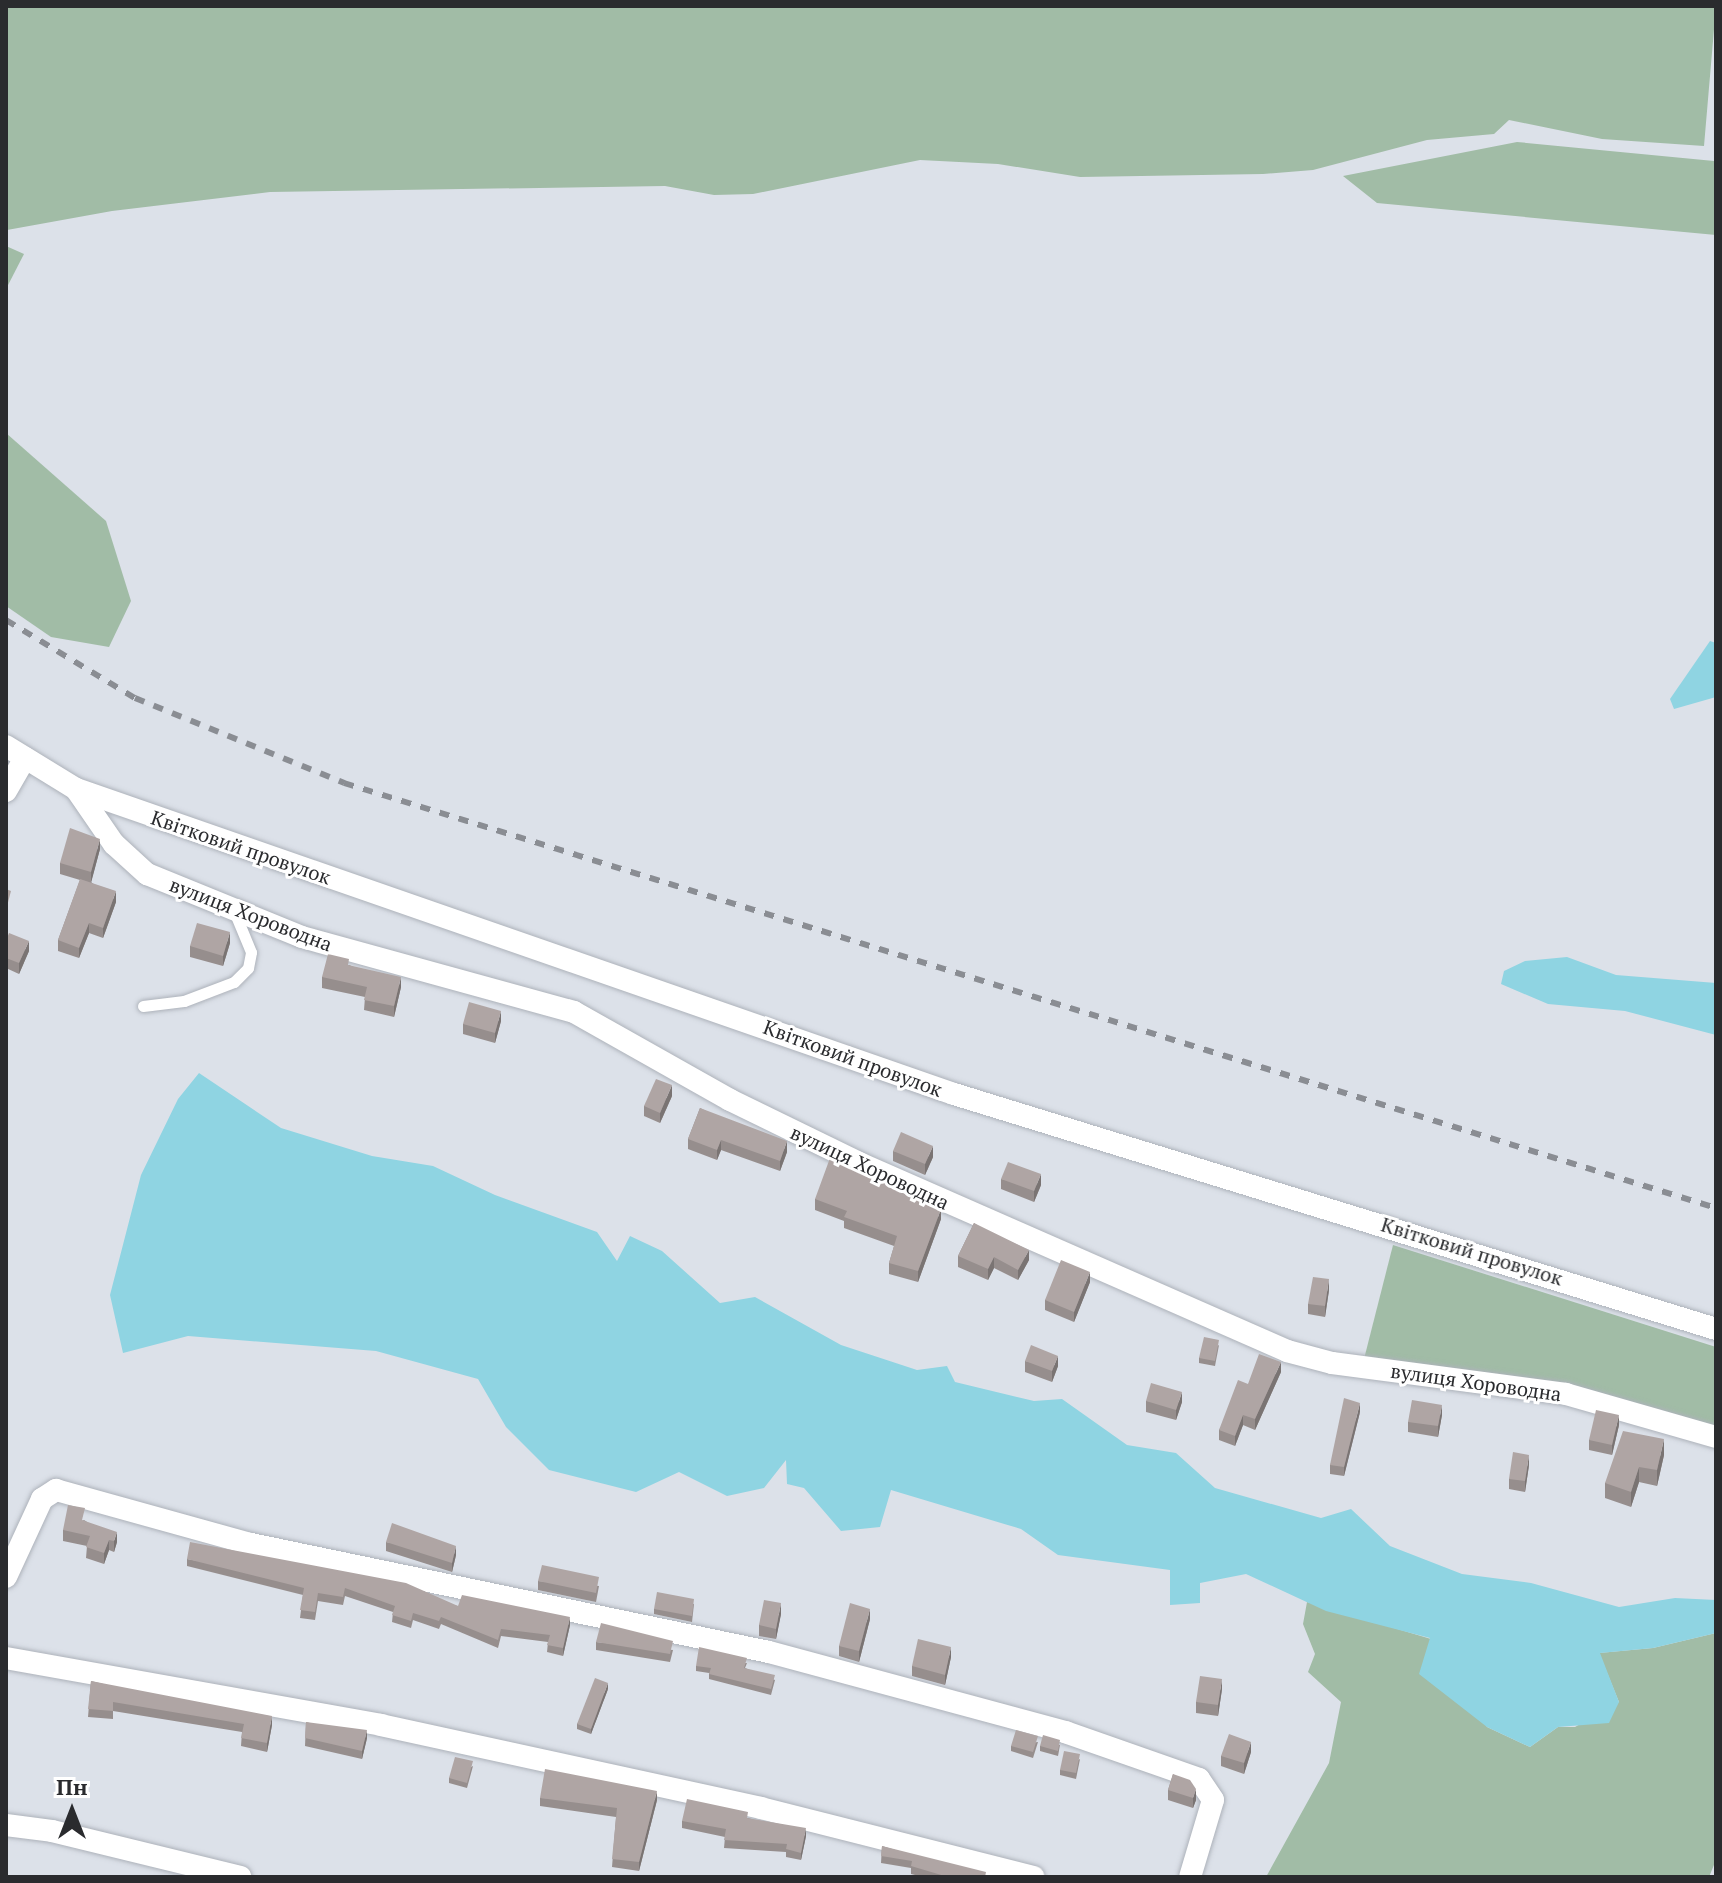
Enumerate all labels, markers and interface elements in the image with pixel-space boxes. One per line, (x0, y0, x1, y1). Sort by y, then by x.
street label: Квітковий провулок (148, 805, 334, 889)
street label: вулиця Хороводна (166, 872, 336, 956)
street label: Квітковий провулок (760, 1014, 946, 1102)
street label: вулиця Хороводна (787, 1120, 953, 1214)
street label: Квітковий провулок (1378, 1212, 1566, 1290)
street label: вулиця Хороводна (1389, 1358, 1563, 1406)
north arrow (32, 1771, 112, 1851)
text: Пн (56, 1772, 88, 1801)

